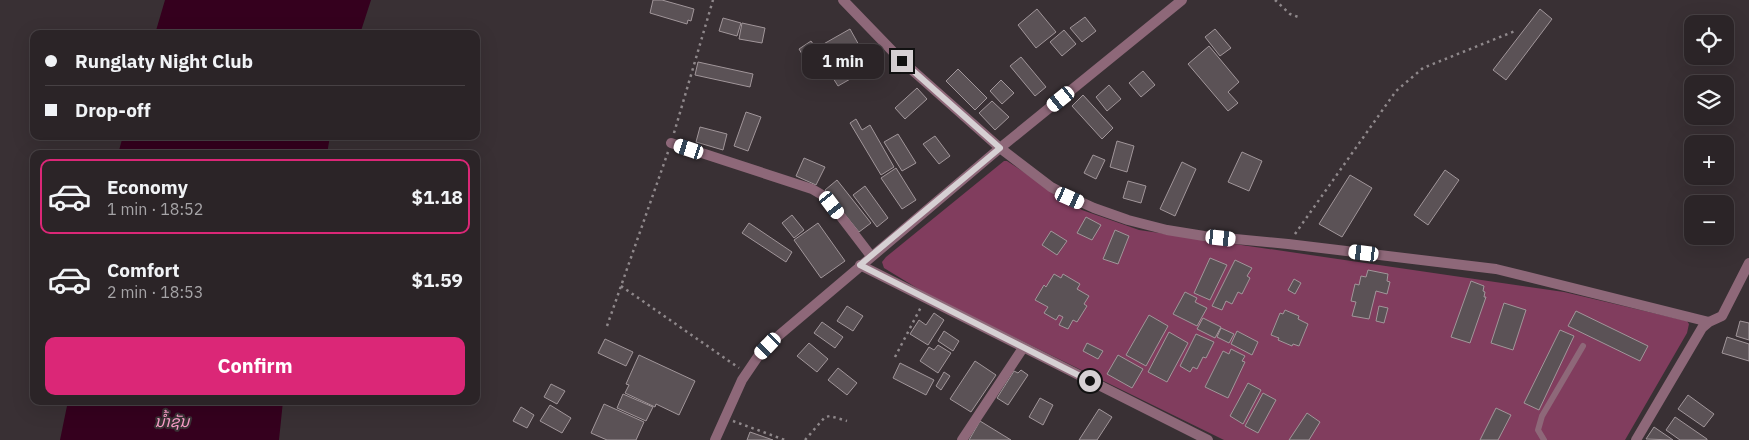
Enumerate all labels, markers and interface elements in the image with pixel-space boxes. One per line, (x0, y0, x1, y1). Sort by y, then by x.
map controls (1684, 15, 1734, 245)
button: locate (1684, 15, 1734, 65)
callout: 1 min (802, 44, 884, 78)
text: Runglaty Night Club (75, 49, 253, 73)
route end (891, 50, 913, 72)
text: 1 min (822, 51, 864, 71)
button: layers (1684, 75, 1734, 125)
car (1044, 84, 1077, 114)
text: Drop-off (75, 98, 151, 122)
button: + (1684, 135, 1734, 185)
car (672, 137, 705, 161)
icon: car (47, 174, 92, 219)
text: Economy (107, 175, 188, 199)
text: $1.18 (411, 185, 463, 209)
car (1053, 185, 1086, 211)
car (816, 189, 847, 221)
button: − (1684, 195, 1734, 245)
text: 1 min · 18:52 (107, 199, 203, 219)
car (1205, 229, 1236, 247)
car (1348, 244, 1379, 262)
icon: car (47, 257, 92, 302)
text: Comfort (107, 258, 180, 282)
text: $1.59 (411, 268, 463, 292)
text: 2 min · 18:53 (107, 282, 203, 302)
car (752, 330, 783, 362)
button: Confirm (45, 337, 465, 395)
route start (1079, 370, 1101, 392)
water label: ນ້ຳຊັນ (155, 409, 191, 431)

